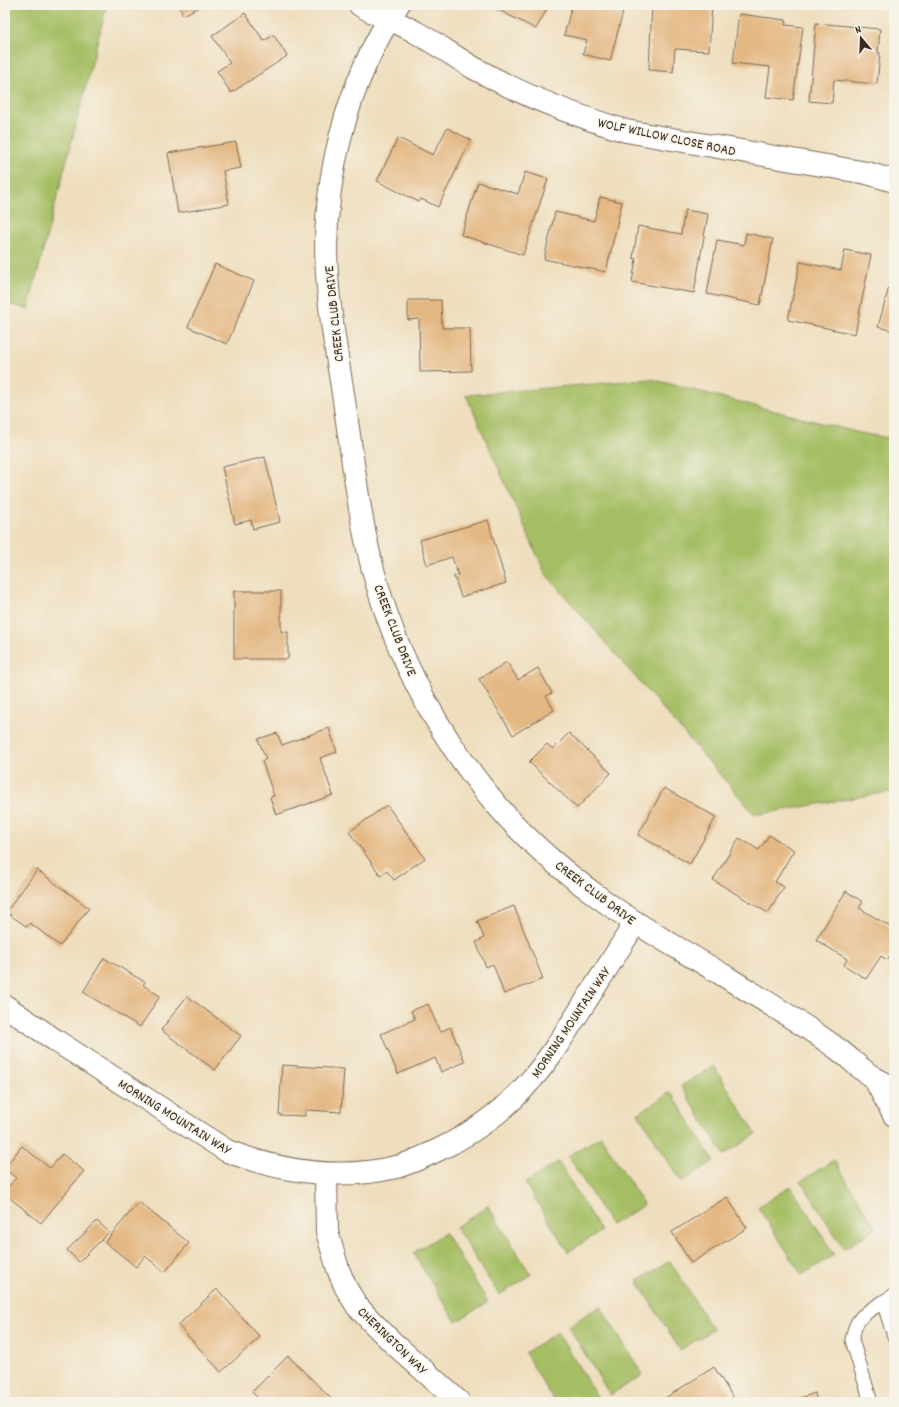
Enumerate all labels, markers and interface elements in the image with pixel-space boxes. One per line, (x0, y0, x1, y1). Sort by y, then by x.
north arrow (841, 18, 881, 58)
text: N (853, 22, 864, 39)
street label: WOLF WILLOW CLOSE ROAD (596, 114, 737, 162)
street label: CREEK CLUB DRIVE (320, 264, 350, 363)
street label: CREEK CLUB DRIVE (367, 582, 421, 680)
street label: CREEK CLUB DRIVE (550, 856, 640, 931)
street label: MORNING MOUNTAIN WAY (527, 963, 617, 1083)
street label: MORNING MOUNTAIN WAY (114, 1075, 235, 1161)
street label: CHERINGTON WAY (352, 1303, 432, 1381)

